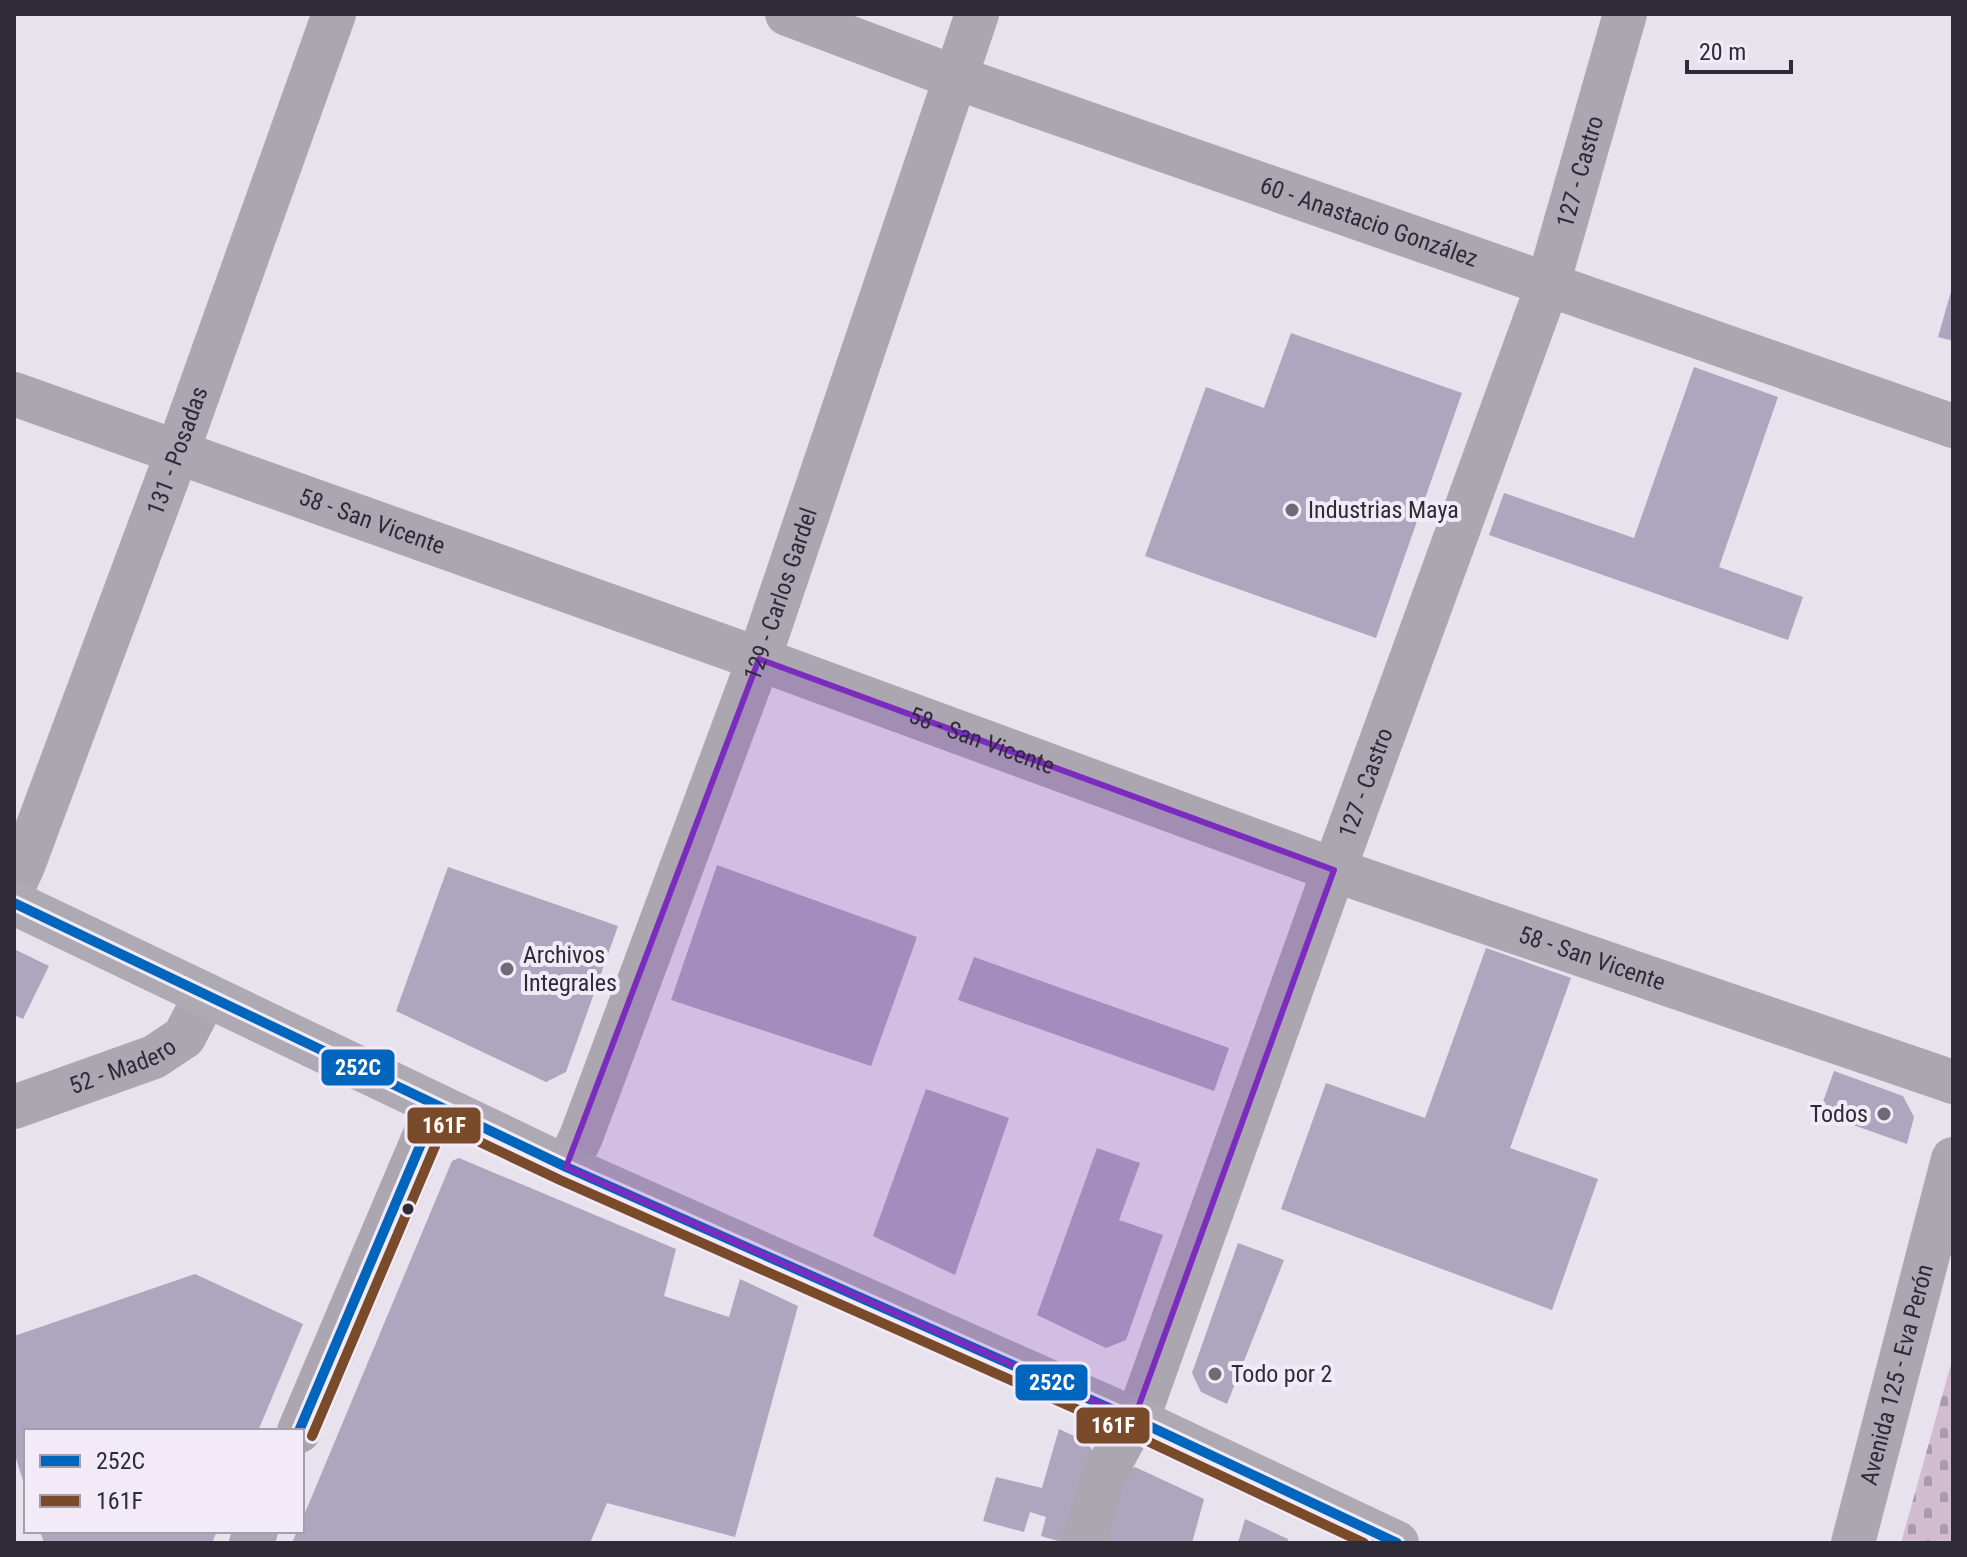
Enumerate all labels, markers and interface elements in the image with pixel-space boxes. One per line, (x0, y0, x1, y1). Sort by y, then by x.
scale bar (1687, 24, 1791, 74)
text: 20 m (1699, 38, 1746, 66)
street label: 127 - Castro (1551, 113, 1609, 231)
street label: 60 - Anastacio González (1256, 171, 1481, 273)
street label: 131 - Posadas (141, 383, 214, 519)
street label: 58 - San Vicente (295, 483, 449, 560)
place label: Industrias Maya (1308, 496, 1459, 524)
marker: Industrias Maya (1283, 501, 1301, 519)
street label: 129 - Carlos Gardel (738, 504, 823, 684)
street label: 58 - San Vicente (905, 701, 1058, 780)
street label: 127 - Castro (1333, 724, 1399, 842)
street label: 58 - San Vicente (1515, 920, 1669, 996)
place label: Archivos Integrales (523, 941, 617, 997)
marker: Archivos Integrales (498, 960, 516, 978)
street label: 52 - Madero (66, 1032, 181, 1100)
line badge: 252C (320, 1048, 396, 1087)
text: 252C (335, 1055, 381, 1080)
place label: Todos (1810, 1100, 1868, 1128)
marker: Todos (1875, 1105, 1893, 1123)
line badge: 161F (406, 1106, 482, 1145)
text: 161F (422, 1113, 466, 1138)
unlabelled marker (400, 1201, 416, 1217)
street label: Avenida 125 - Eva Perón (1855, 1261, 1939, 1488)
place label: Todo por 2 (1231, 1360, 1332, 1388)
line badge: 252C (1014, 1363, 1089, 1402)
marker: Todo por 2 (1206, 1365, 1224, 1383)
text: 252C (1029, 1370, 1075, 1395)
line badge: 161F (1075, 1406, 1151, 1445)
text: 161F (1091, 1413, 1135, 1438)
legend (24, 1429, 304, 1533)
text: 252C (96, 1447, 145, 1475)
text: 161F (96, 1487, 143, 1515)

